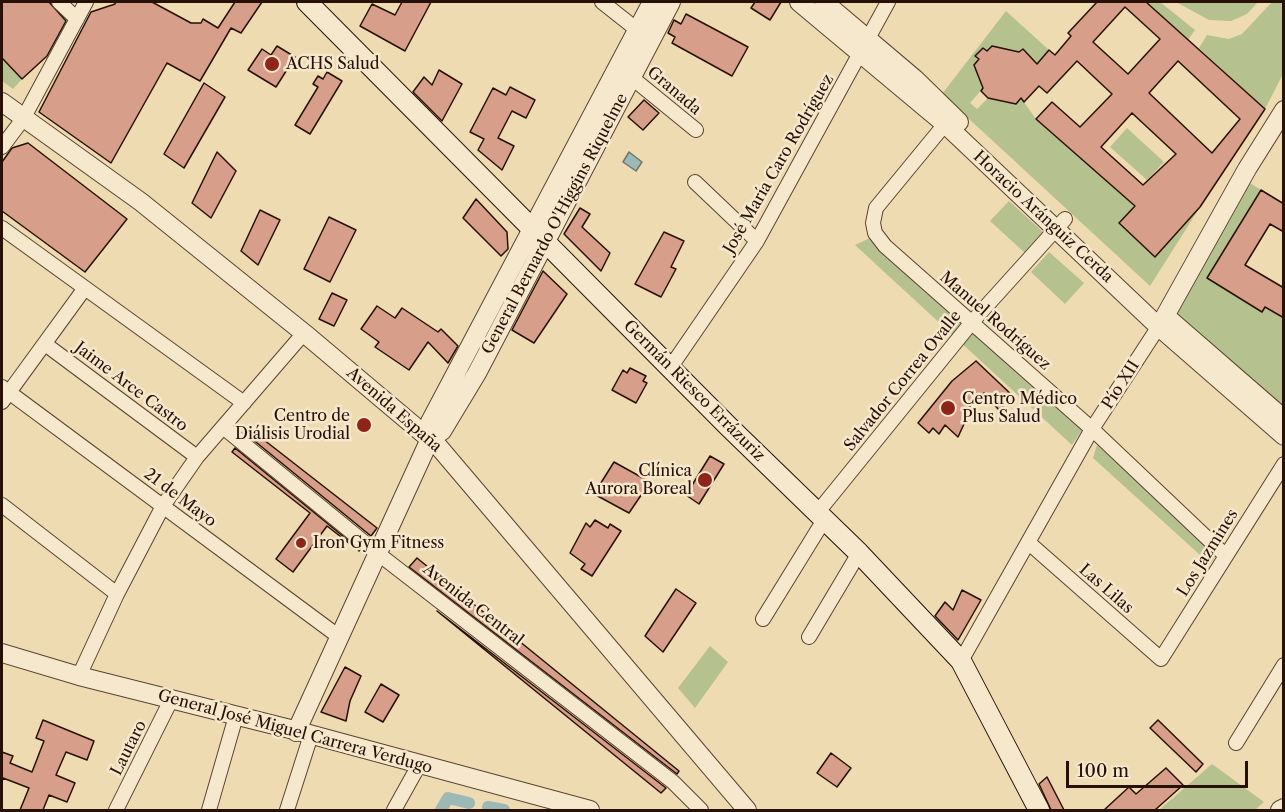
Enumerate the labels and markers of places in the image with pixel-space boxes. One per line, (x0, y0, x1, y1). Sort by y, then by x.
place label: ACHS Salud (286, 54, 380, 74)
marker: ACHS Salud (263, 55, 281, 73)
place label: Centro Médico Plus Salud (962, 389, 1077, 427)
marker: Centro Médico Plus Salud (939, 399, 957, 417)
place label: Centro de Diálisis Urodial (235, 406, 350, 444)
marker: Centro de Diálisis Urodial (355, 416, 373, 434)
place label: Clínica Aurora Boreal (585, 461, 692, 499)
marker: Clínica Aurora Boreal (696, 471, 714, 489)
place label: Iron Gym Fitness (313, 533, 444, 553)
marker: Iron Gym Fitness (294, 536, 308, 550)

